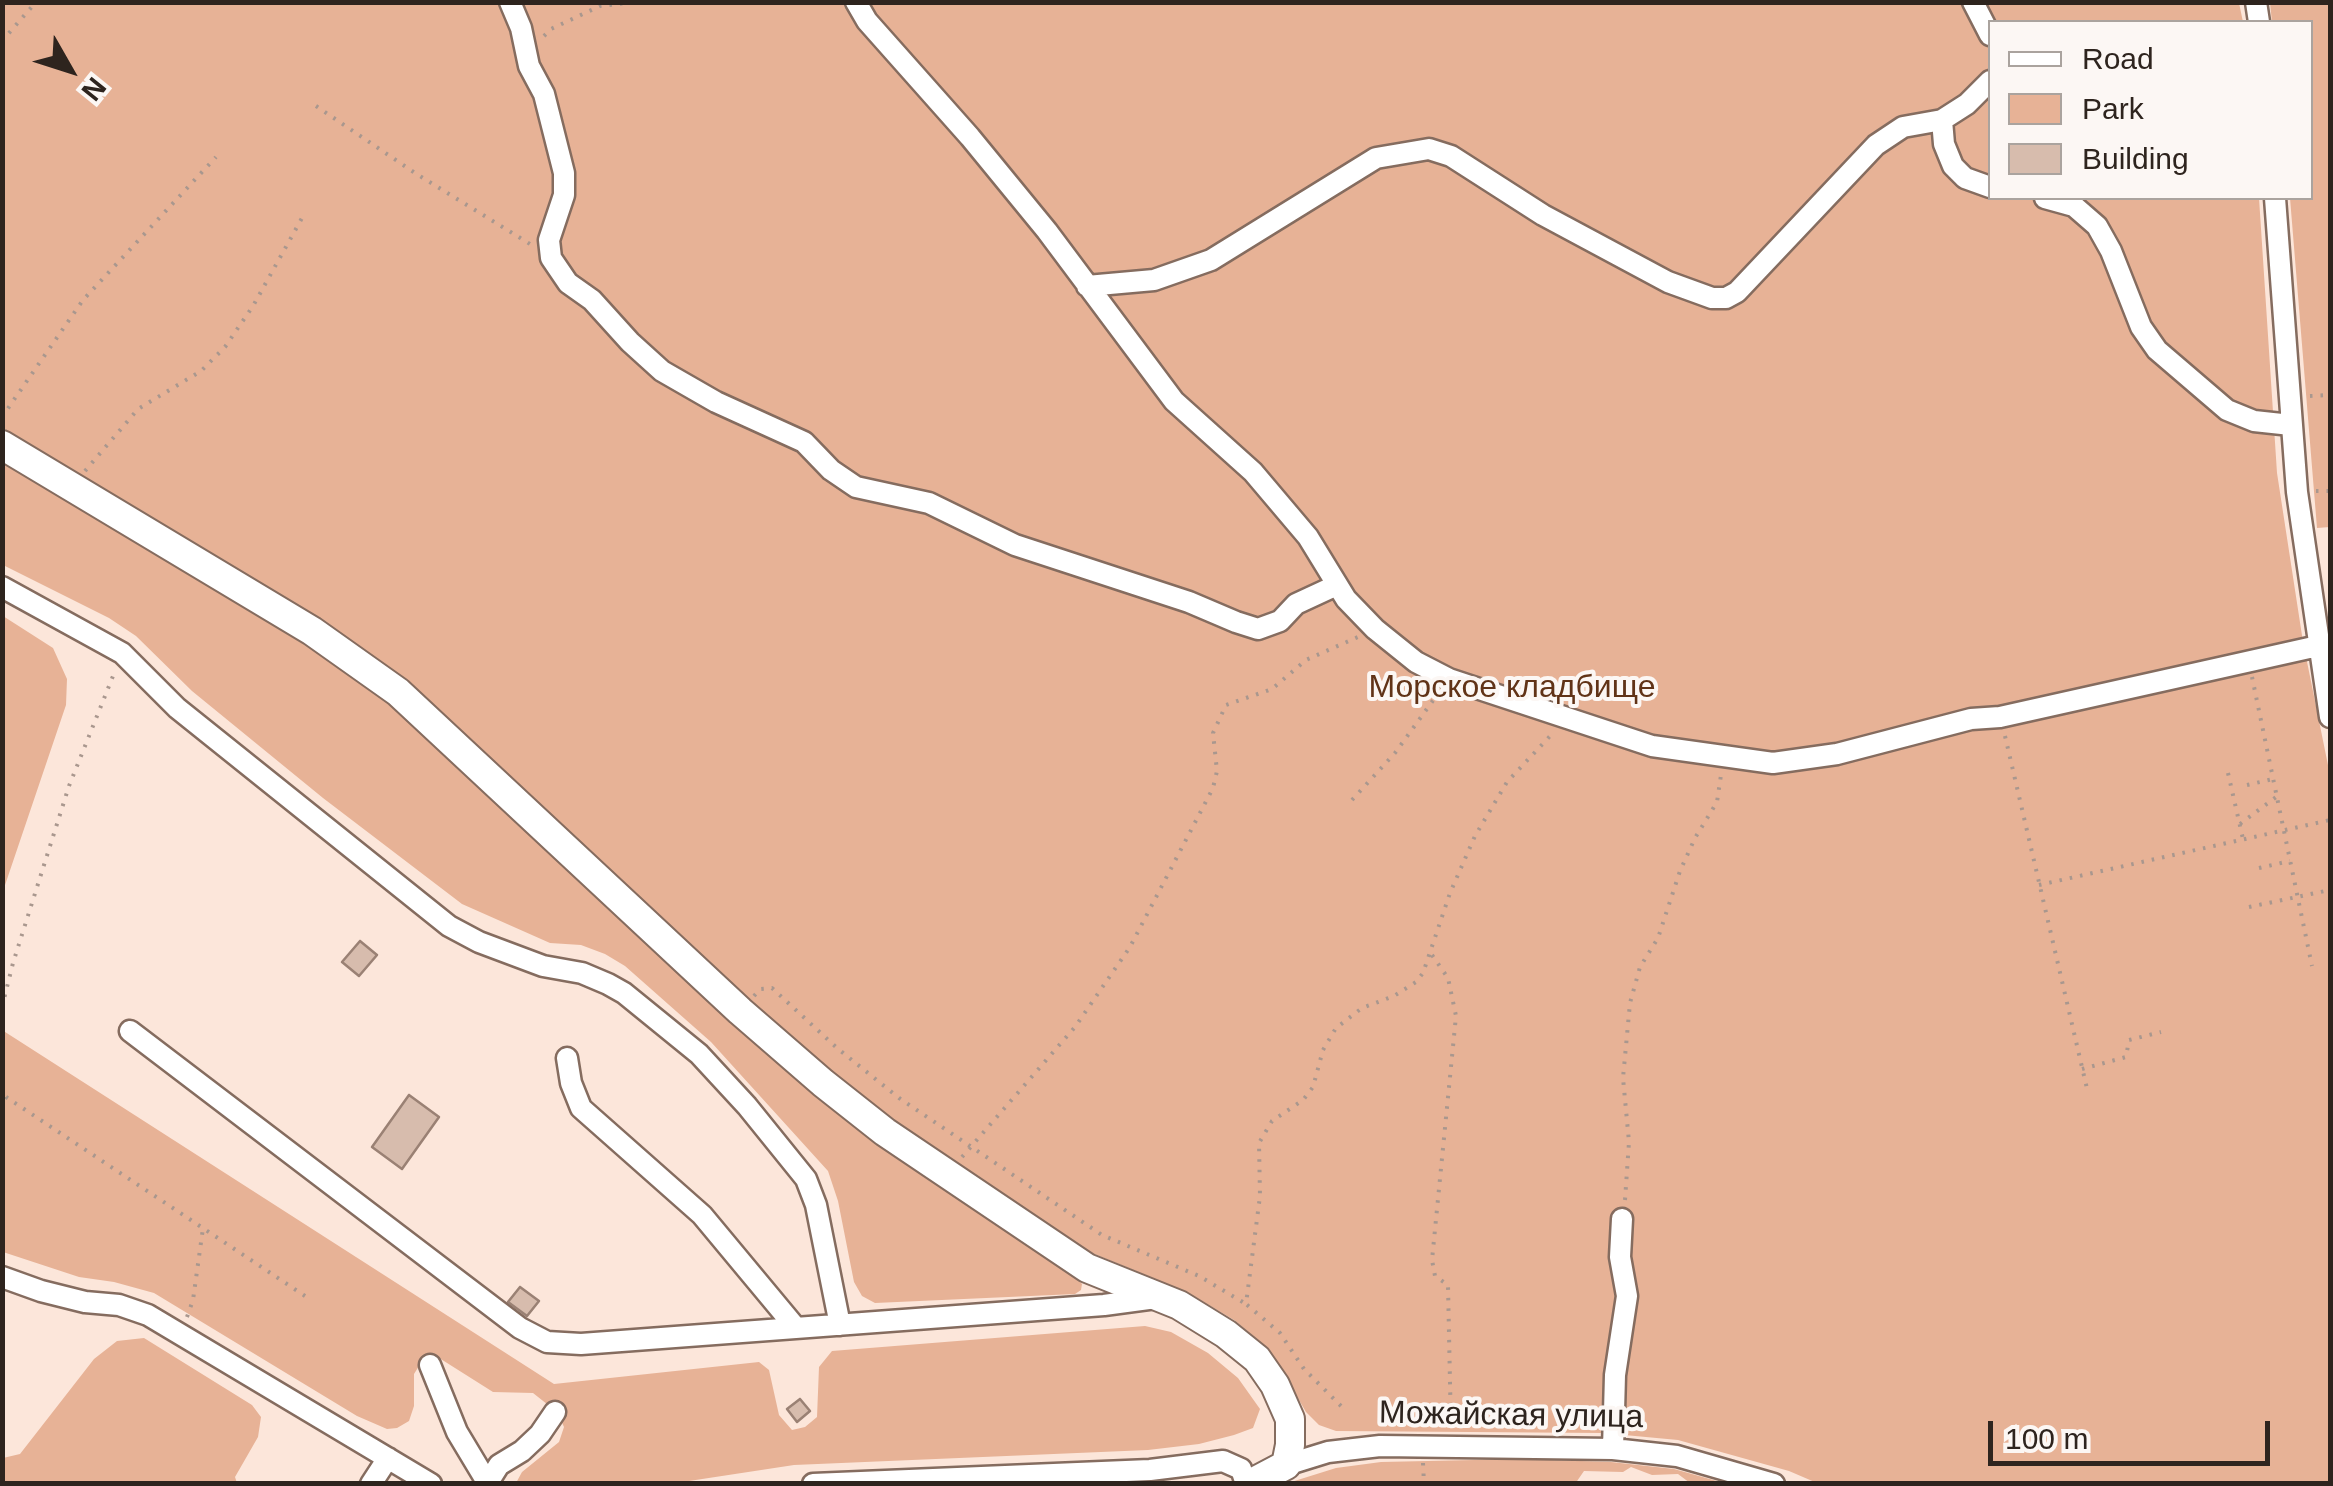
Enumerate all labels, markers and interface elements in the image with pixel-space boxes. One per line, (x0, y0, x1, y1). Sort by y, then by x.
north arrow (20, 20, 120, 120)
legend (1988, 20, 2313, 200)
text: Road (2082, 42, 2154, 75)
text: N (75, 72, 112, 107)
text: Park (2082, 92, 2144, 125)
text: Building (2082, 142, 2189, 175)
park label: Морское кладбище (1369, 669, 1655, 707)
street label: Можайская улица (1379, 1394, 1643, 1438)
scale bar (1993, 1401, 2276, 1463)
text: 100 m (2005, 1422, 2088, 1455)

